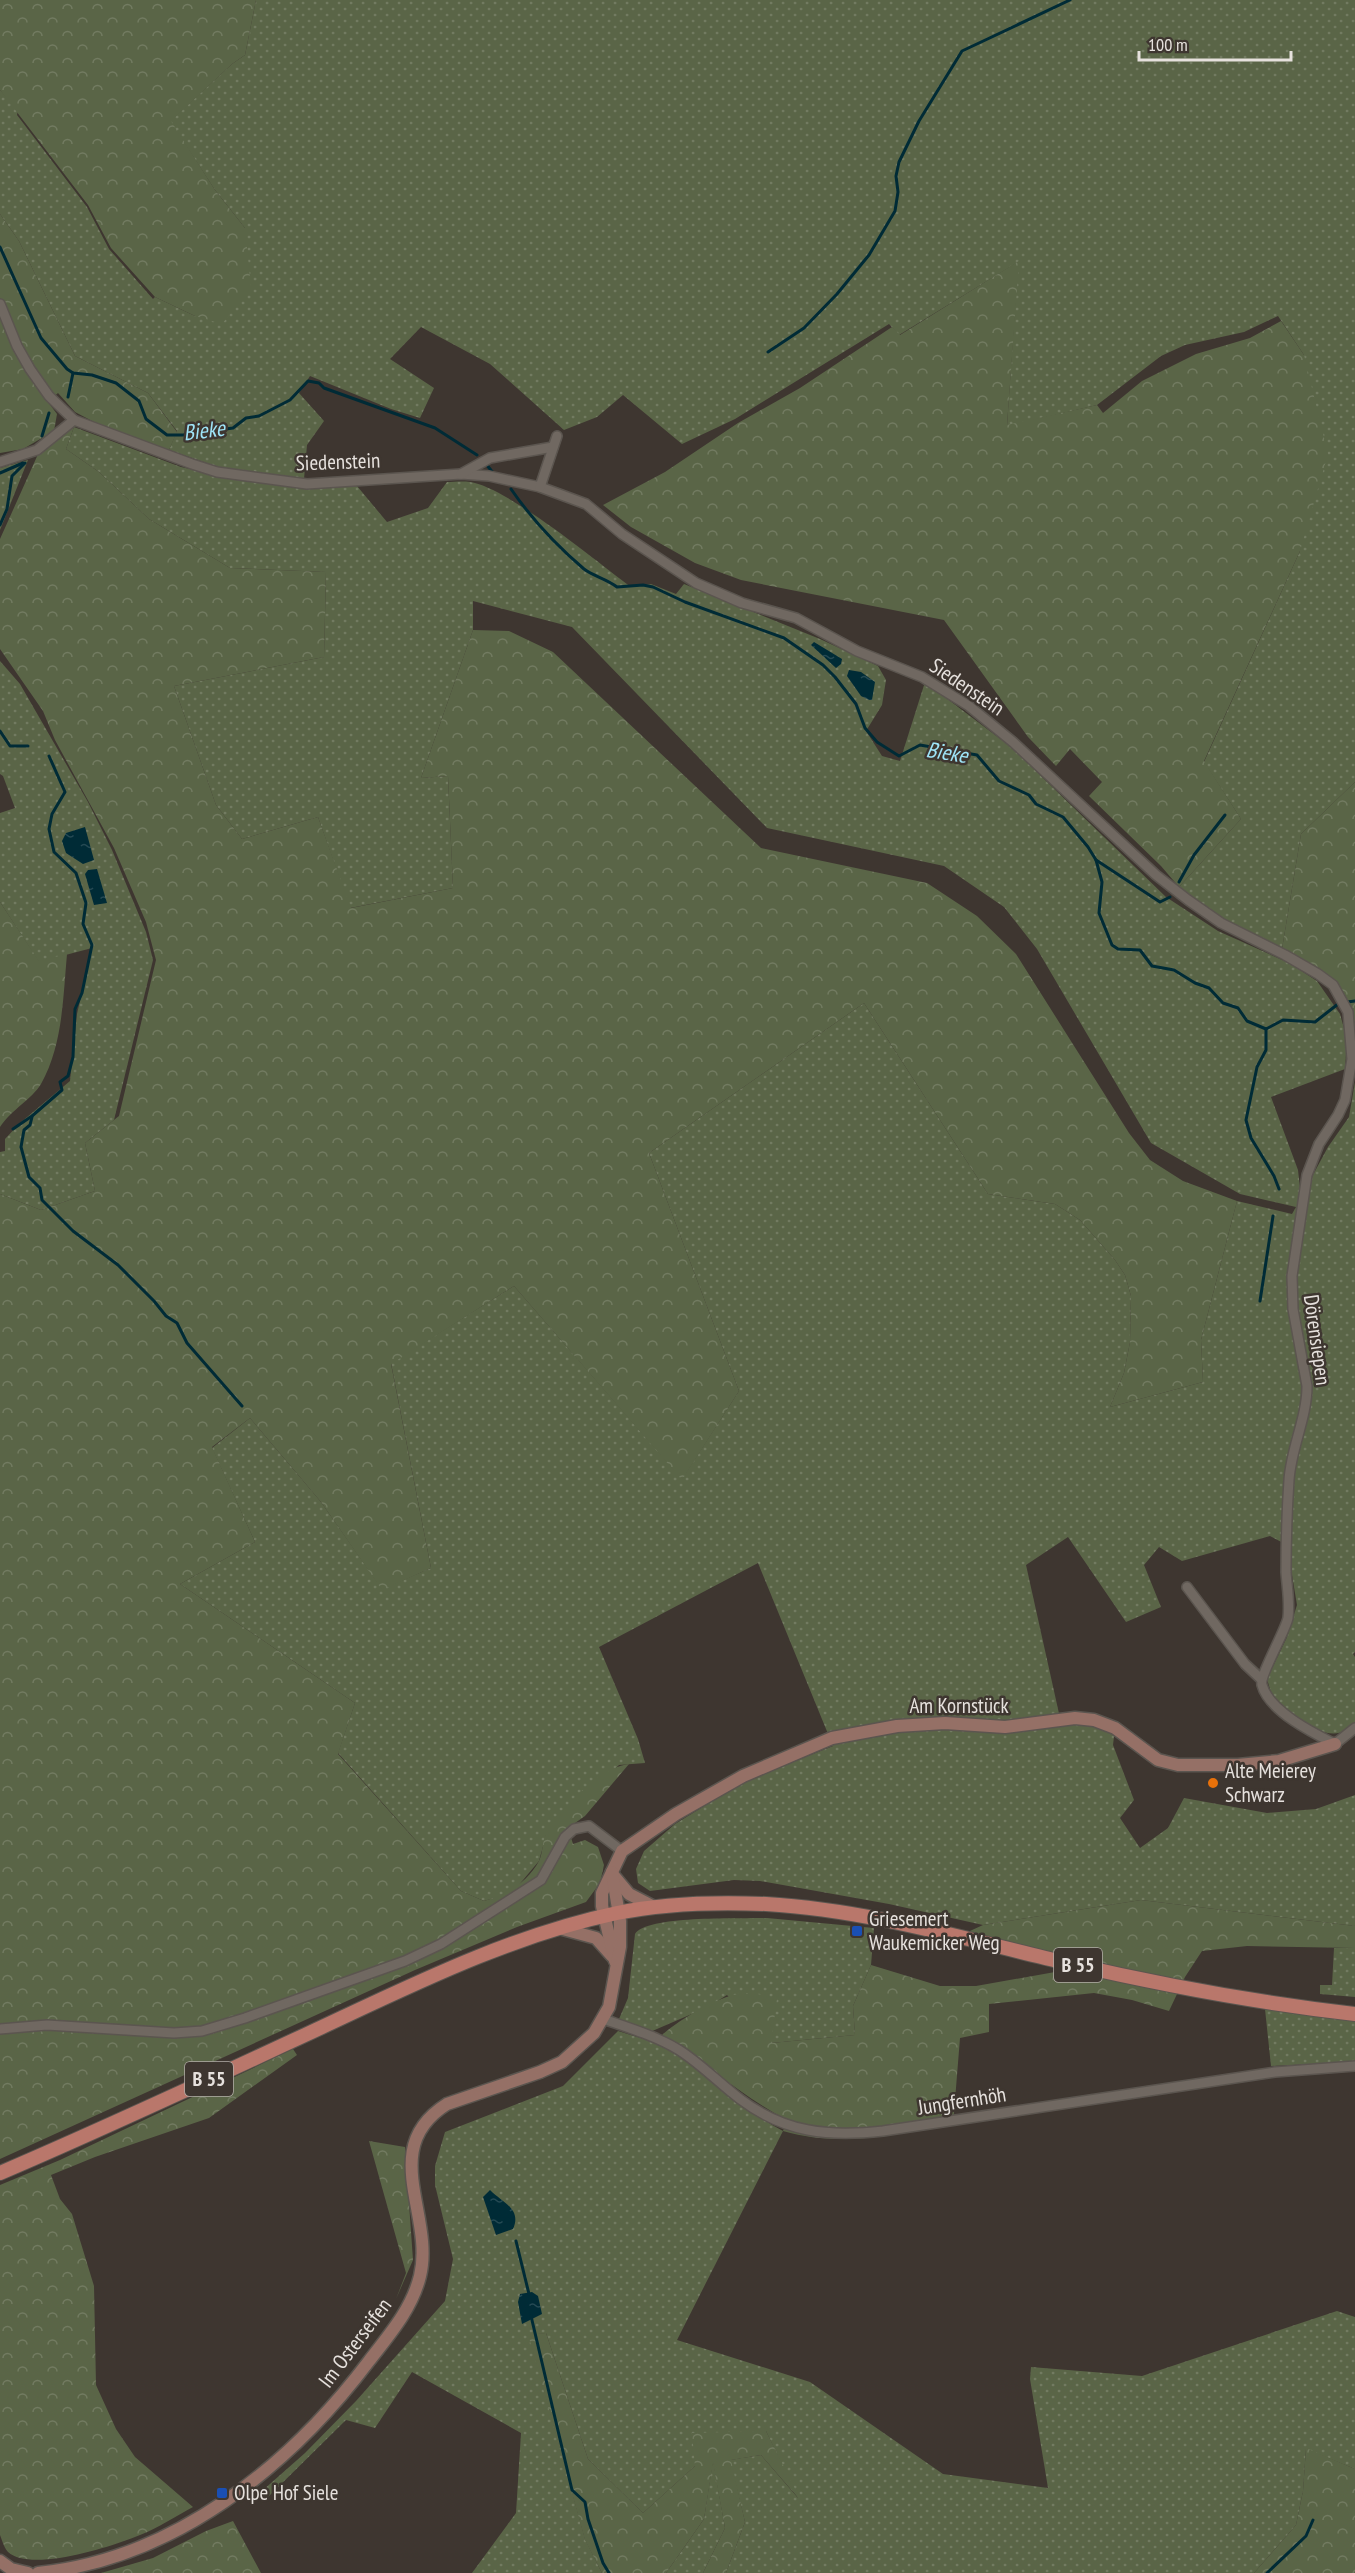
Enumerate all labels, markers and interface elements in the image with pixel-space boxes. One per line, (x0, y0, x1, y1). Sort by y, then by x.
scale bar (1139, 24, 1290, 62)
text: 100 m (1148, 33, 1188, 56)
water label: Bieke (182, 413, 228, 446)
street label: Siedenstein (295, 447, 381, 476)
street label: Siedenstein (925, 652, 1010, 721)
water label: Bieke (924, 735, 972, 769)
street label: Dörensiepen (1298, 1293, 1337, 1387)
street label: Am Kornstück (909, 1692, 1009, 1719)
place label: Alte Meierey Schwarz (1225, 1757, 1316, 1808)
marker: Alte Meierey Schwarz (1206, 1776, 1220, 1790)
place label: Griesemert Waukemicker Weg (869, 1905, 1000, 1956)
marker: Griesemert Waukemicker Weg (850, 1924, 864, 1938)
road number: B 55 (1054, 1948, 1102, 1982)
road number: B 55 (185, 2062, 233, 2096)
street label: Jungfernhöh (915, 2080, 1008, 2121)
street label: Im Osterseifen (312, 2293, 397, 2393)
place label: Olpe Hof Siele (234, 2479, 338, 2506)
marker: Olpe Hof Siele (215, 2486, 229, 2500)

